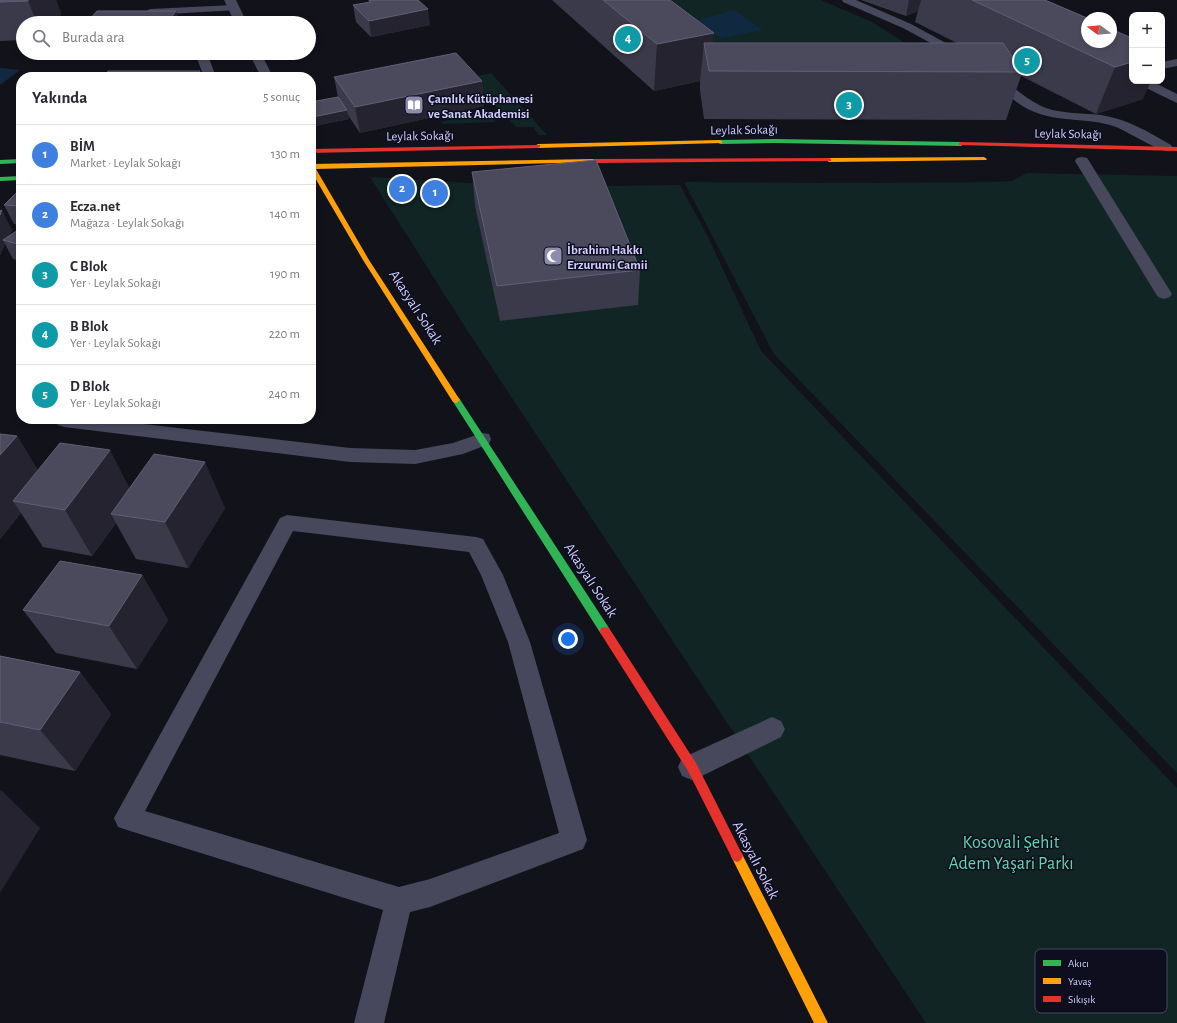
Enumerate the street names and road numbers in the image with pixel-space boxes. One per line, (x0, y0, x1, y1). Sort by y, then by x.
street label: Leylak Sokağı (710, 123, 778, 138)
street label: Leylak Sokağı (1034, 127, 1102, 142)
street label: Leylak Sokağı (386, 129, 454, 144)
street label: Akasyalı Sokak (386, 268, 445, 347)
street label: Akasyalı Sokak (561, 541, 620, 620)
street label: Akasyalı Sokak (730, 819, 782, 902)

